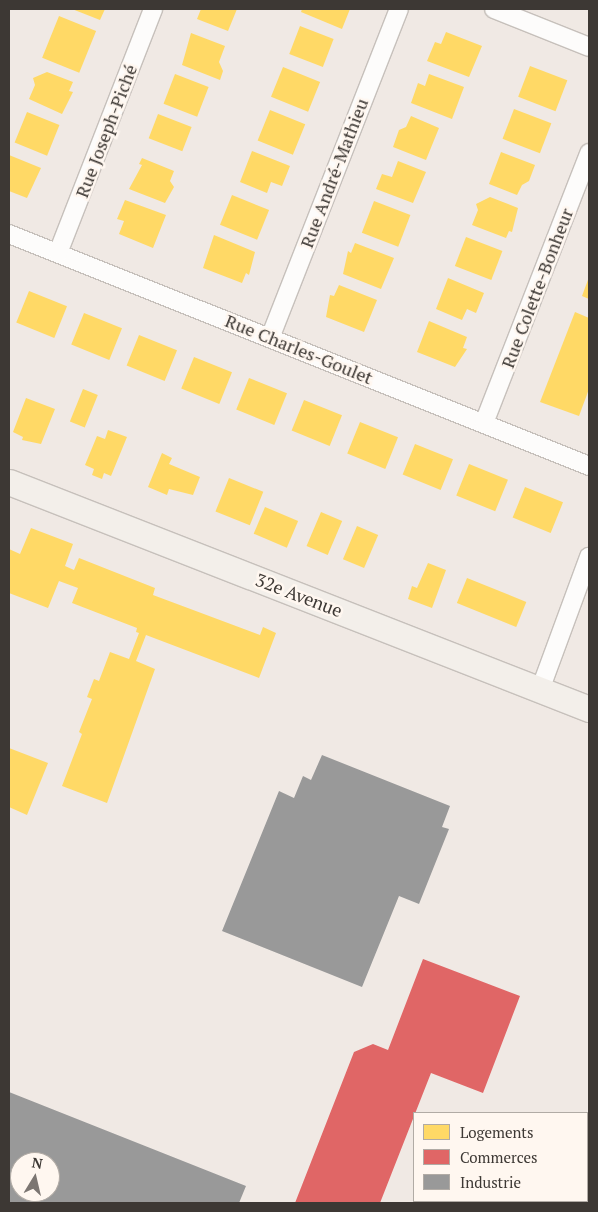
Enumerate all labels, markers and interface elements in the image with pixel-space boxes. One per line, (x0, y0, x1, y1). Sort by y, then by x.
street label: Rue Joseph-Piché (71, 61, 141, 201)
street label: Rue André-Mathieu (296, 95, 372, 251)
street label: Rue Colette-Bonheur (497, 205, 577, 371)
street label: Rue Charles-Goulet (222, 310, 376, 388)
street label: 32e Avenue (252, 569, 346, 621)
legend (413, 1112, 588, 1202)
text: Logements (460, 1122, 533, 1142)
text: Commerces (460, 1147, 538, 1167)
north arrow (10, 1152, 60, 1202)
text: N (31, 1152, 44, 1173)
text: Industrie (460, 1172, 521, 1192)

